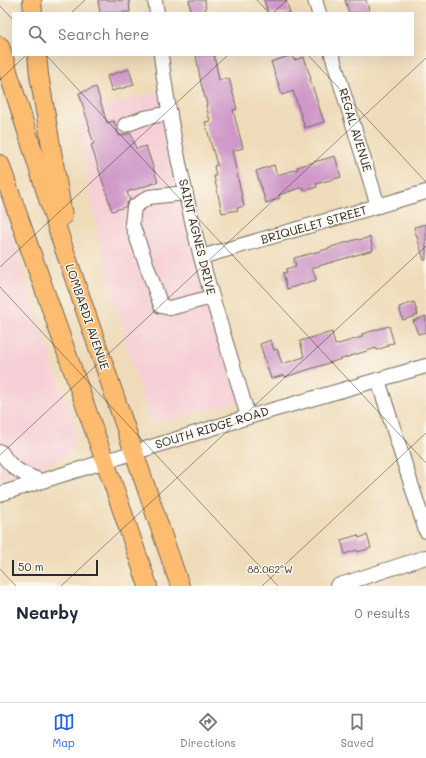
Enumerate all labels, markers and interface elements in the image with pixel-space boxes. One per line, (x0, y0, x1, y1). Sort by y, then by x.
search box (12, 12, 414, 56)
icon: search (26, 23, 48, 45)
text: Search here (58, 24, 149, 44)
street label: REGAL AVENUE (336, 86, 376, 174)
street label: SAINT AGNES DRIVE (176, 177, 220, 297)
street label: BRIQUELET STREET (259, 201, 369, 247)
street label: LOMBARDI AVENUE (62, 262, 114, 372)
street label: SOUTH RIDGE ROAD (153, 402, 270, 452)
scale bar (12, 558, 98, 577)
text: 50 m (18, 559, 44, 574)
text: 88.062°W (247, 562, 293, 576)
text: Nearby (16, 601, 78, 623)
text: 0 results (355, 604, 410, 621)
tab: Map (53, 711, 75, 750)
tab: Directions (180, 711, 236, 750)
tab: Saved (341, 711, 373, 750)

